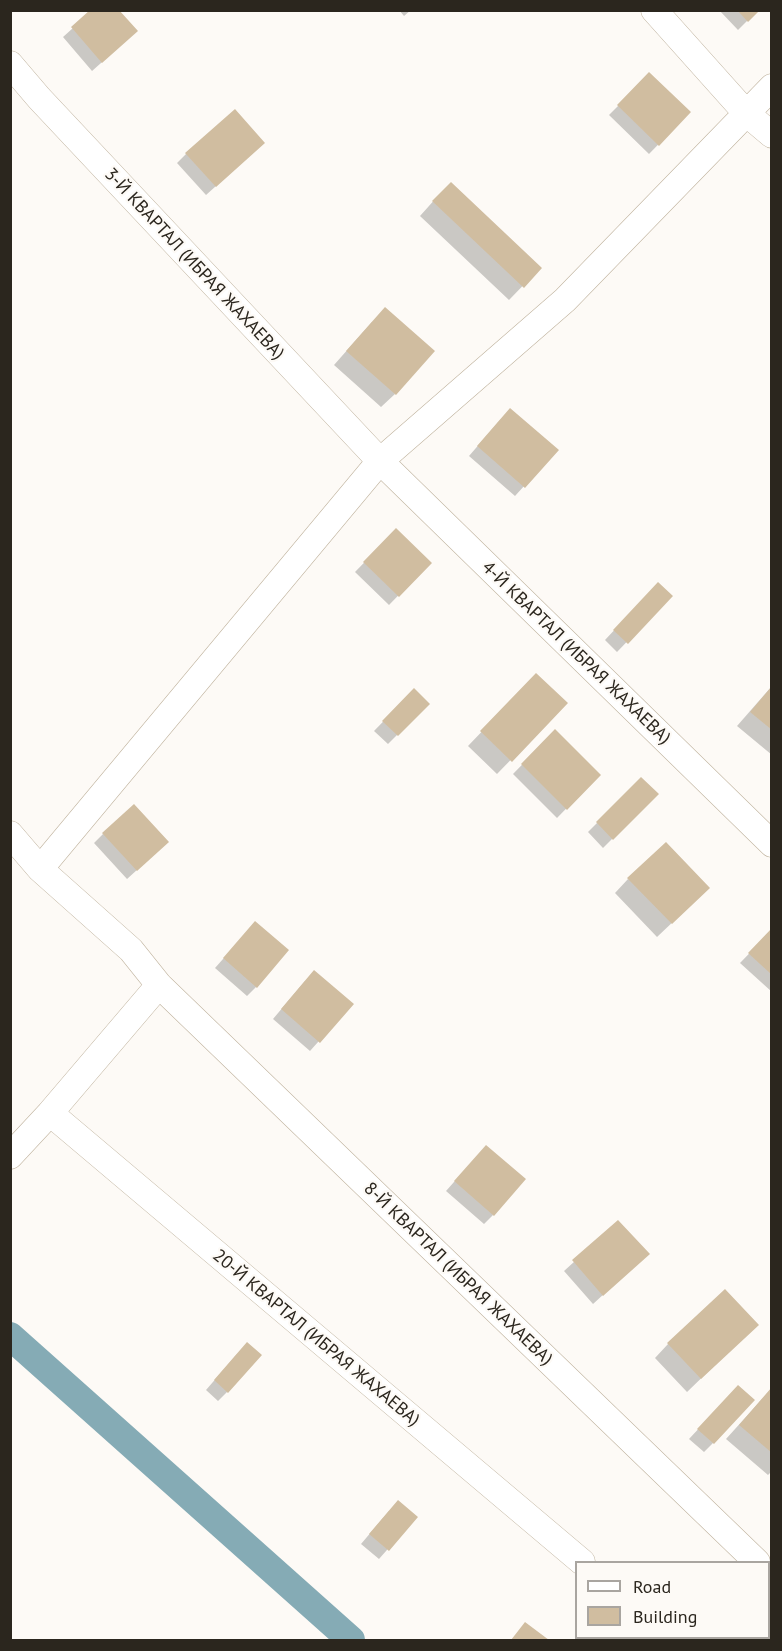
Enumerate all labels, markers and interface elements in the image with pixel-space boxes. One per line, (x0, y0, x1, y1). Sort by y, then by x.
street label: 3-Й КВАРТАЛ (ИБРАЯ ЖАХАЕВА) (100, 164, 288, 364)
street label: 4-Й КВАРТАЛ (ИБРАЯ ЖАХАЕВА) (477, 557, 675, 749)
street label: 8-Й КВАРТАЛ (ИБРАЯ ЖАХАЕВА) (359, 1178, 557, 1370)
street label: 20-Й КВАРТАЛ (ИБРАЯ ЖАХАЕВА) (208, 1245, 424, 1431)
legend (575, 1561, 770, 1639)
text: Road (633, 1575, 671, 1598)
text: Building (633, 1605, 697, 1628)

